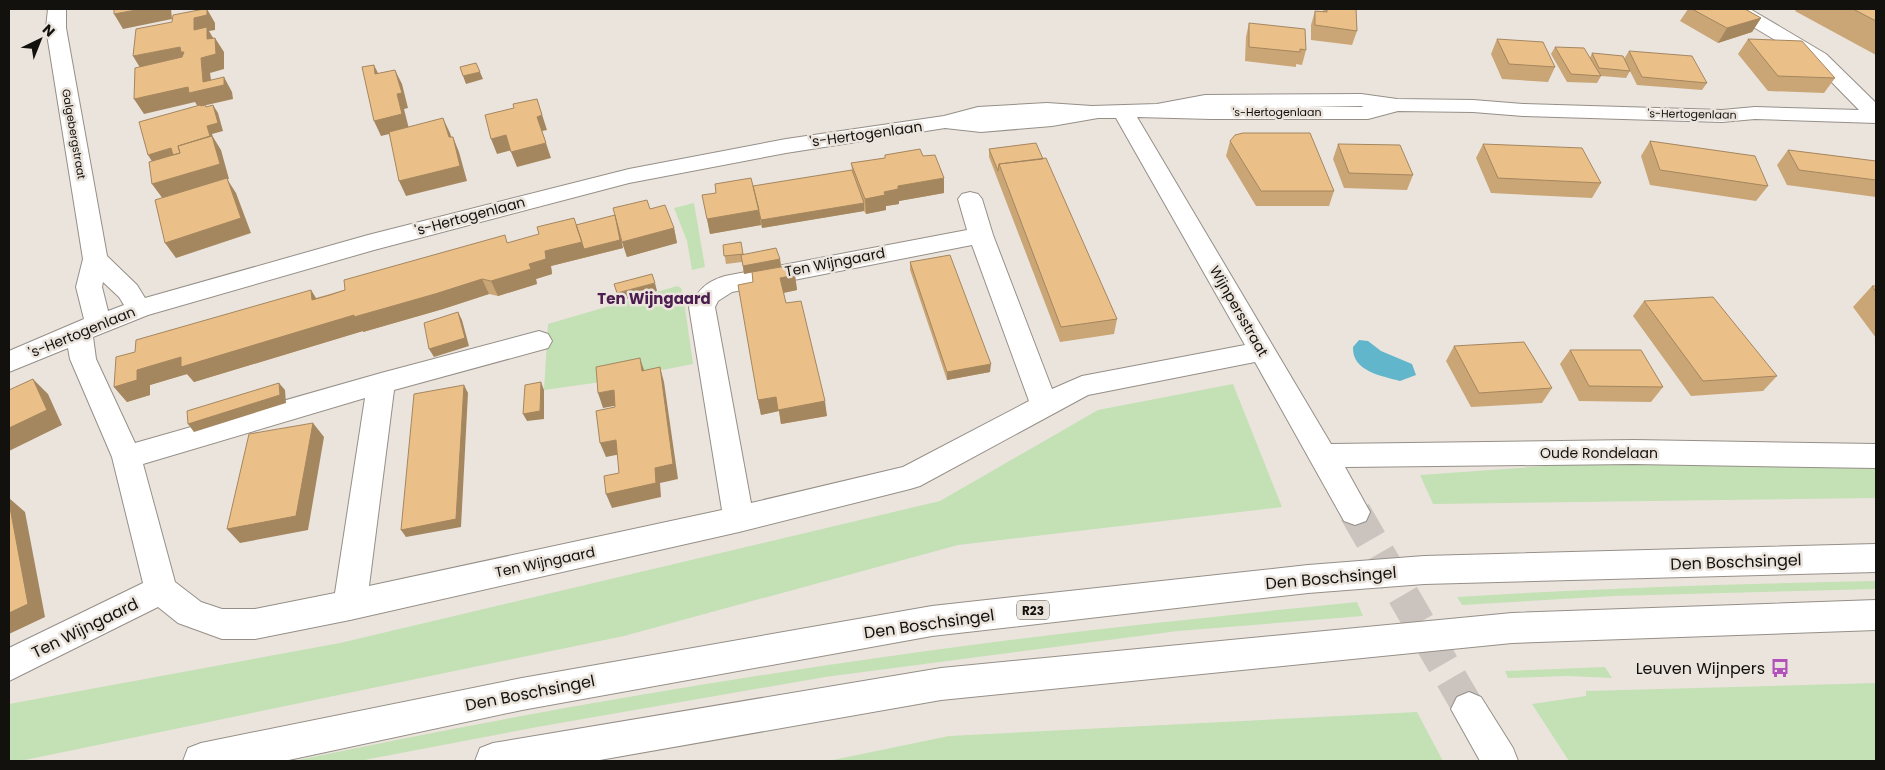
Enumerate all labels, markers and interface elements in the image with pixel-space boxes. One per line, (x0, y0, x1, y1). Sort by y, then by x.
north arrow (15, 15, 65, 65)
text: N (38, 20, 60, 41)
street label: Galgebergstraat (58, 88, 90, 180)
street label: 's-Hertogenlaan (1232, 104, 1322, 120)
street label: 's-Hertogenlaan (1647, 105, 1737, 123)
street label: 's-Hertogenlaan (808, 116, 924, 152)
street label: 's-Hertogenlaan (413, 192, 527, 240)
street label: Ten Wijngaard (783, 242, 887, 282)
street label: Wijnpersstraat (1205, 262, 1273, 360)
district label: Ten Wijngaard (597, 288, 711, 309)
street label: 's-Hertogenlaan (26, 301, 138, 363)
street label: Oude Rondelaan (1540, 443, 1658, 463)
street label: Ten Wijngaard (493, 542, 597, 582)
street label: Den Boschsingel (1670, 548, 1802, 576)
street label: Den Boschsingel (1265, 561, 1397, 595)
street label: Ten Wijngaard (28, 592, 142, 664)
road number: R23 (1017, 600, 1049, 620)
street label: Den Boschsingel (862, 603, 996, 645)
place label: Leuven Wijnpers (1636, 657, 1765, 680)
bus stop icon: Leuven Wijnpers (1769, 657, 1791, 679)
street label: Den Boschsingel (463, 669, 597, 717)

